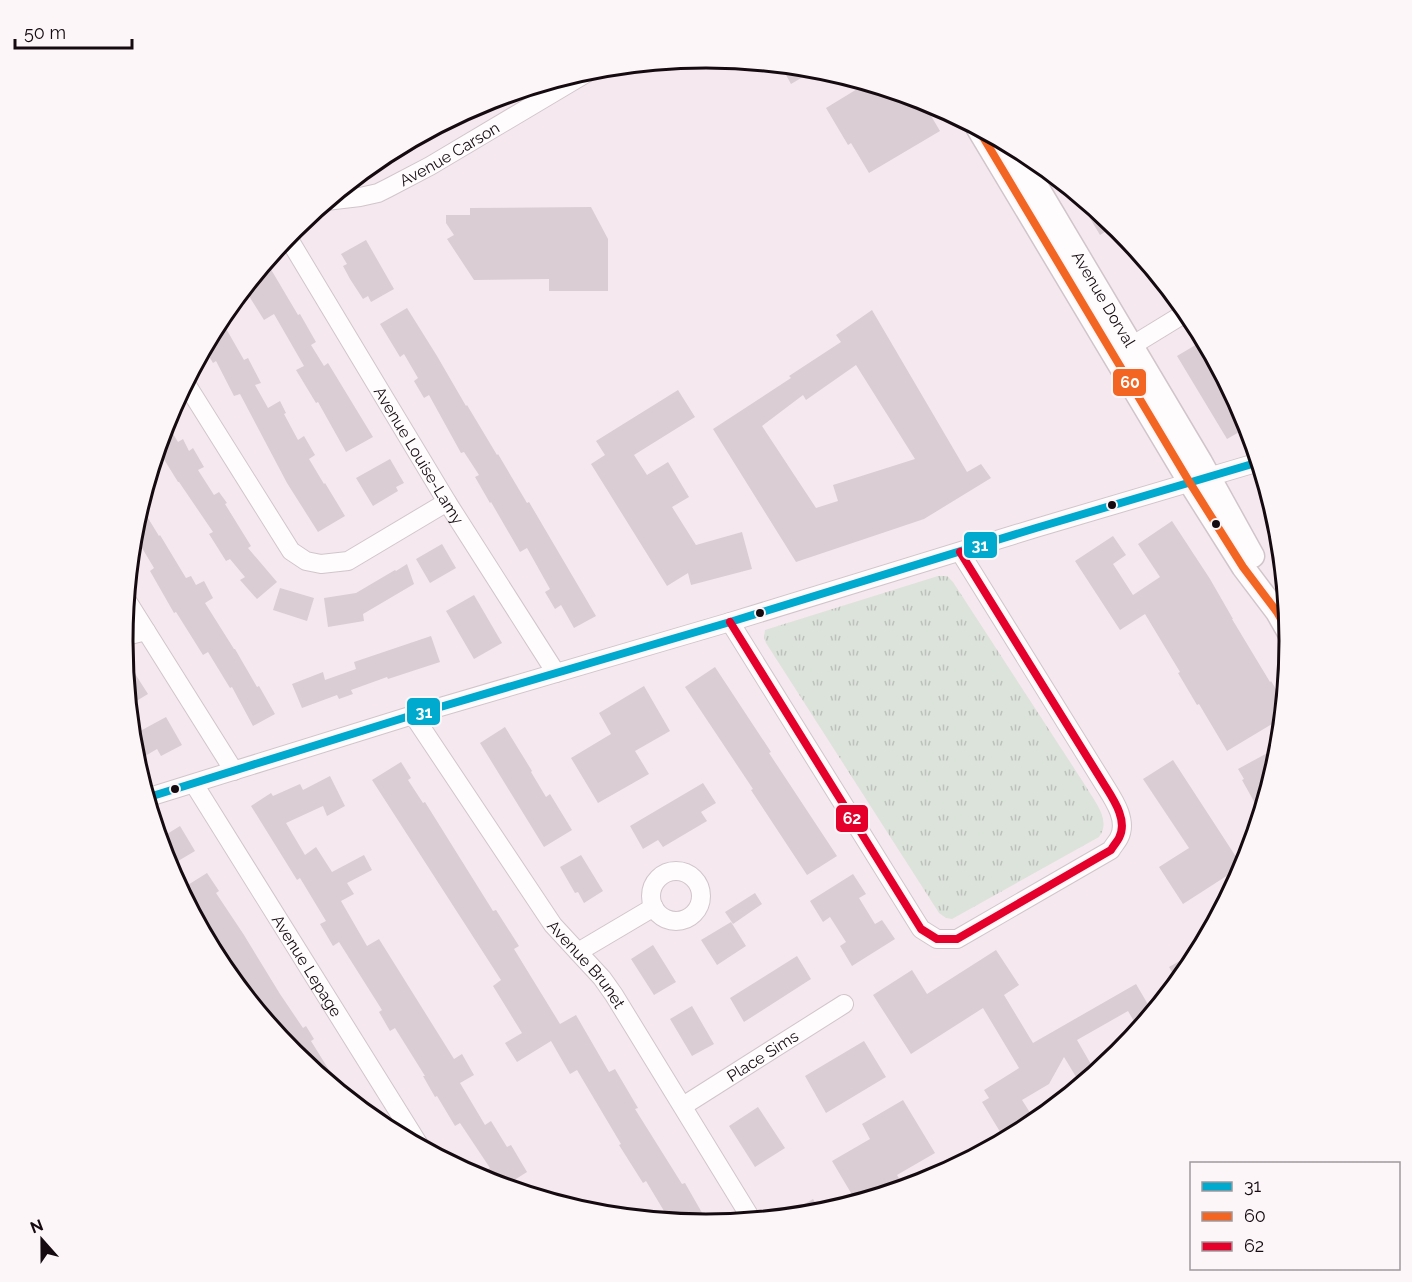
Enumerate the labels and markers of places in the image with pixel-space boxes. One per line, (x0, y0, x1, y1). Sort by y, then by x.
unlabelled marker (1106, 499, 1118, 511)
unlabelled marker (1210, 518, 1222, 530)
unlabelled marker (754, 607, 766, 619)
unlabelled marker (169, 783, 181, 795)

